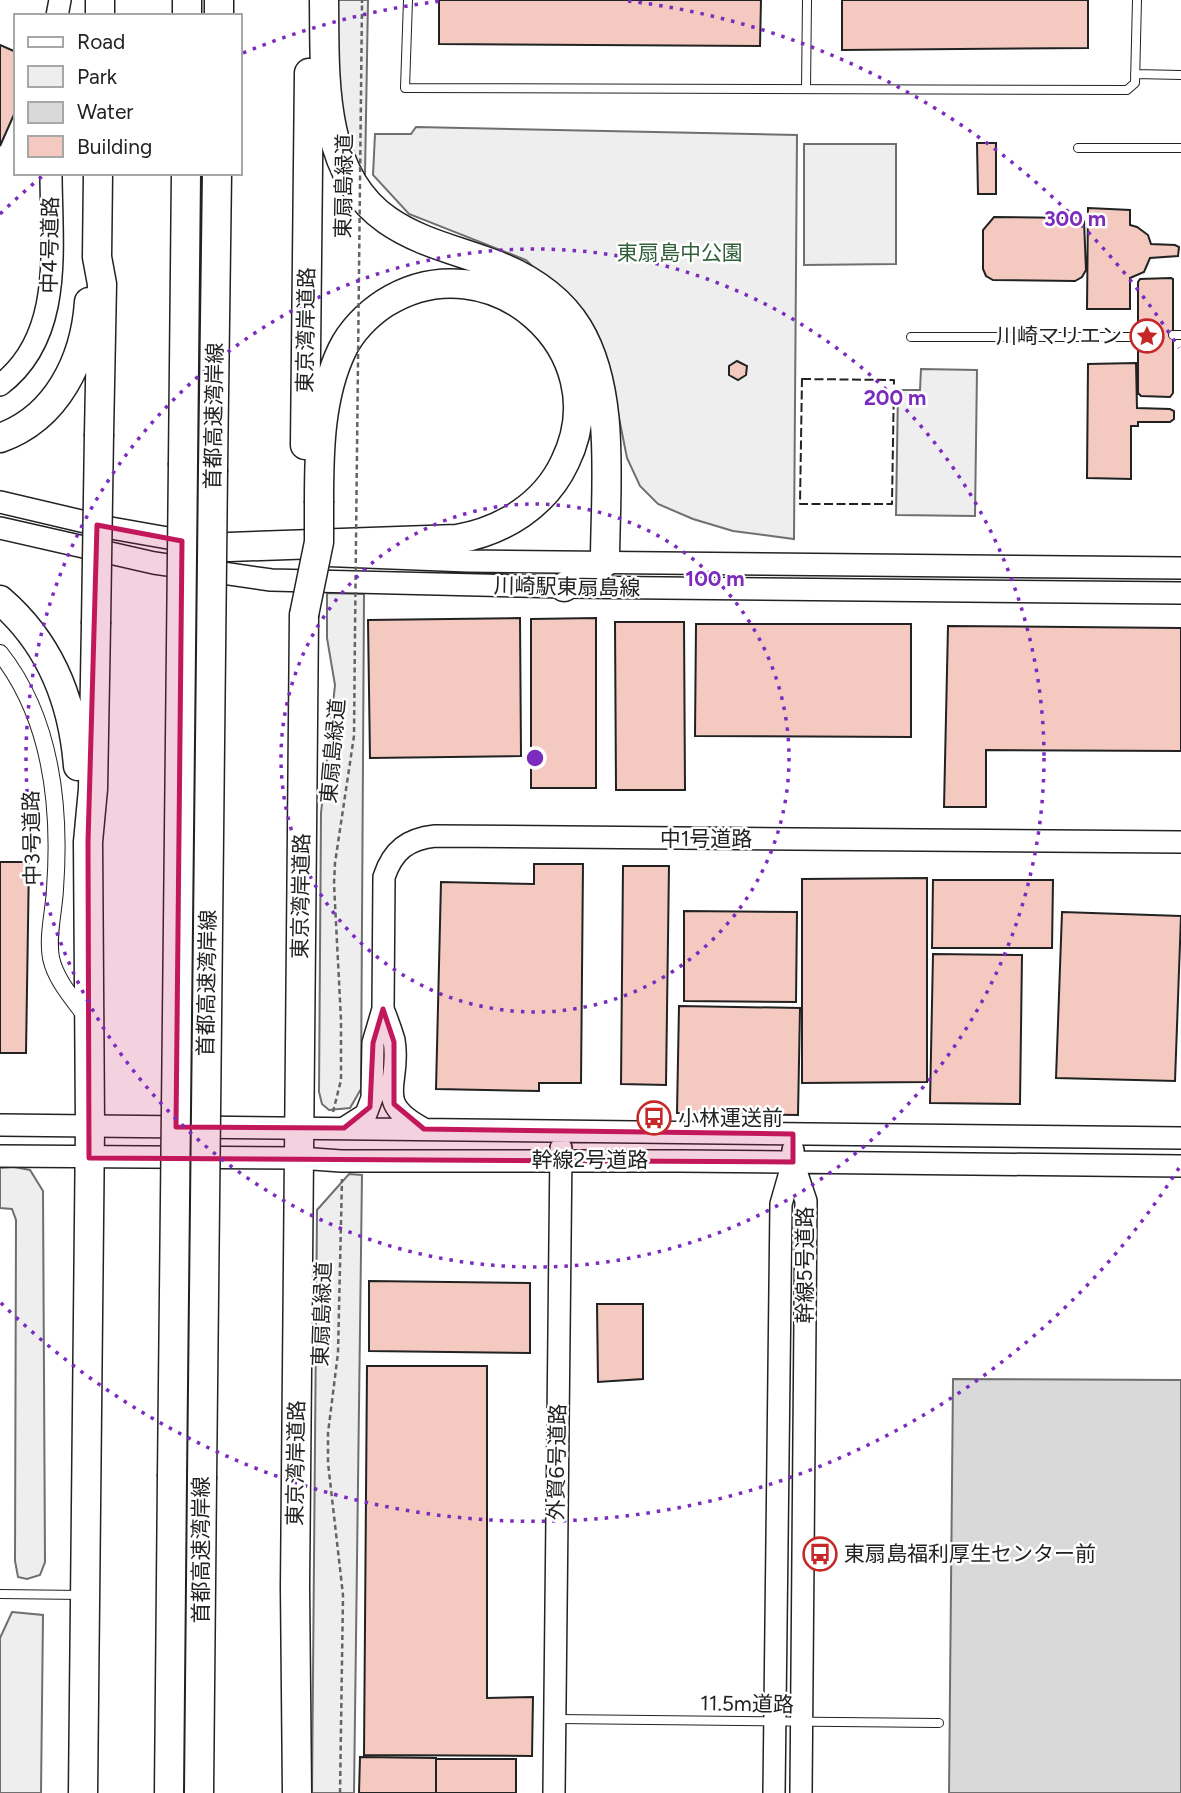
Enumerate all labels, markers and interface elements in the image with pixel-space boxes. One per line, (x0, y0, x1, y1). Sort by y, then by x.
legend (14, 14, 242, 175)
text: Road (77, 29, 125, 54)
text: Park (77, 64, 118, 89)
text: Water (77, 99, 133, 124)
street label: 東扇島緑道 (330, 133, 357, 239)
text: Building (77, 134, 152, 159)
street label: 中4号道路 (36, 196, 63, 294)
text: 300 m (1044, 206, 1106, 231)
park label: 東扇島中公園 (617, 240, 743, 265)
street label: 東京湾岸道路 (292, 267, 319, 393)
place icon: 川崎マリエン (1128, 317, 1166, 355)
place label: 川崎マリエン (996, 323, 1122, 348)
street label: 首都高速湾岸線 (200, 342, 227, 490)
text: 200 m (864, 385, 926, 410)
text: 100 m (685, 566, 745, 591)
street label: 川崎駅東扇島線 (493, 573, 641, 600)
street label: 東扇島緑道 (315, 698, 350, 804)
centre of rings (523, 746, 547, 770)
street label: 中3号道路 (18, 790, 45, 886)
street label: 中1号道路 (660, 826, 752, 851)
street label: 東京湾岸道路 (287, 833, 314, 959)
street label: 首都高速湾岸線 (193, 909, 220, 1057)
bus stop icon: 小林運送前 (635, 1099, 673, 1137)
place label: 小林運送前 (678, 1105, 783, 1130)
street label: 幹線2号道路 (532, 1147, 648, 1172)
street label: 幹線5号道路 (792, 1206, 817, 1324)
street label: 東扇島緑道 (307, 1261, 336, 1367)
street label: 東京湾岸道路 (282, 1400, 309, 1526)
street label: 外貿6号道路 (543, 1403, 570, 1521)
street label: 首都高速湾岸線 (188, 1477, 213, 1624)
bus stop icon: 東扇島福利厚生センター前 (801, 1535, 839, 1573)
place label: 東扇島福利厚生センター前 (844, 1541, 1096, 1566)
street label: 11.5m道路 (700, 1690, 794, 1717)

